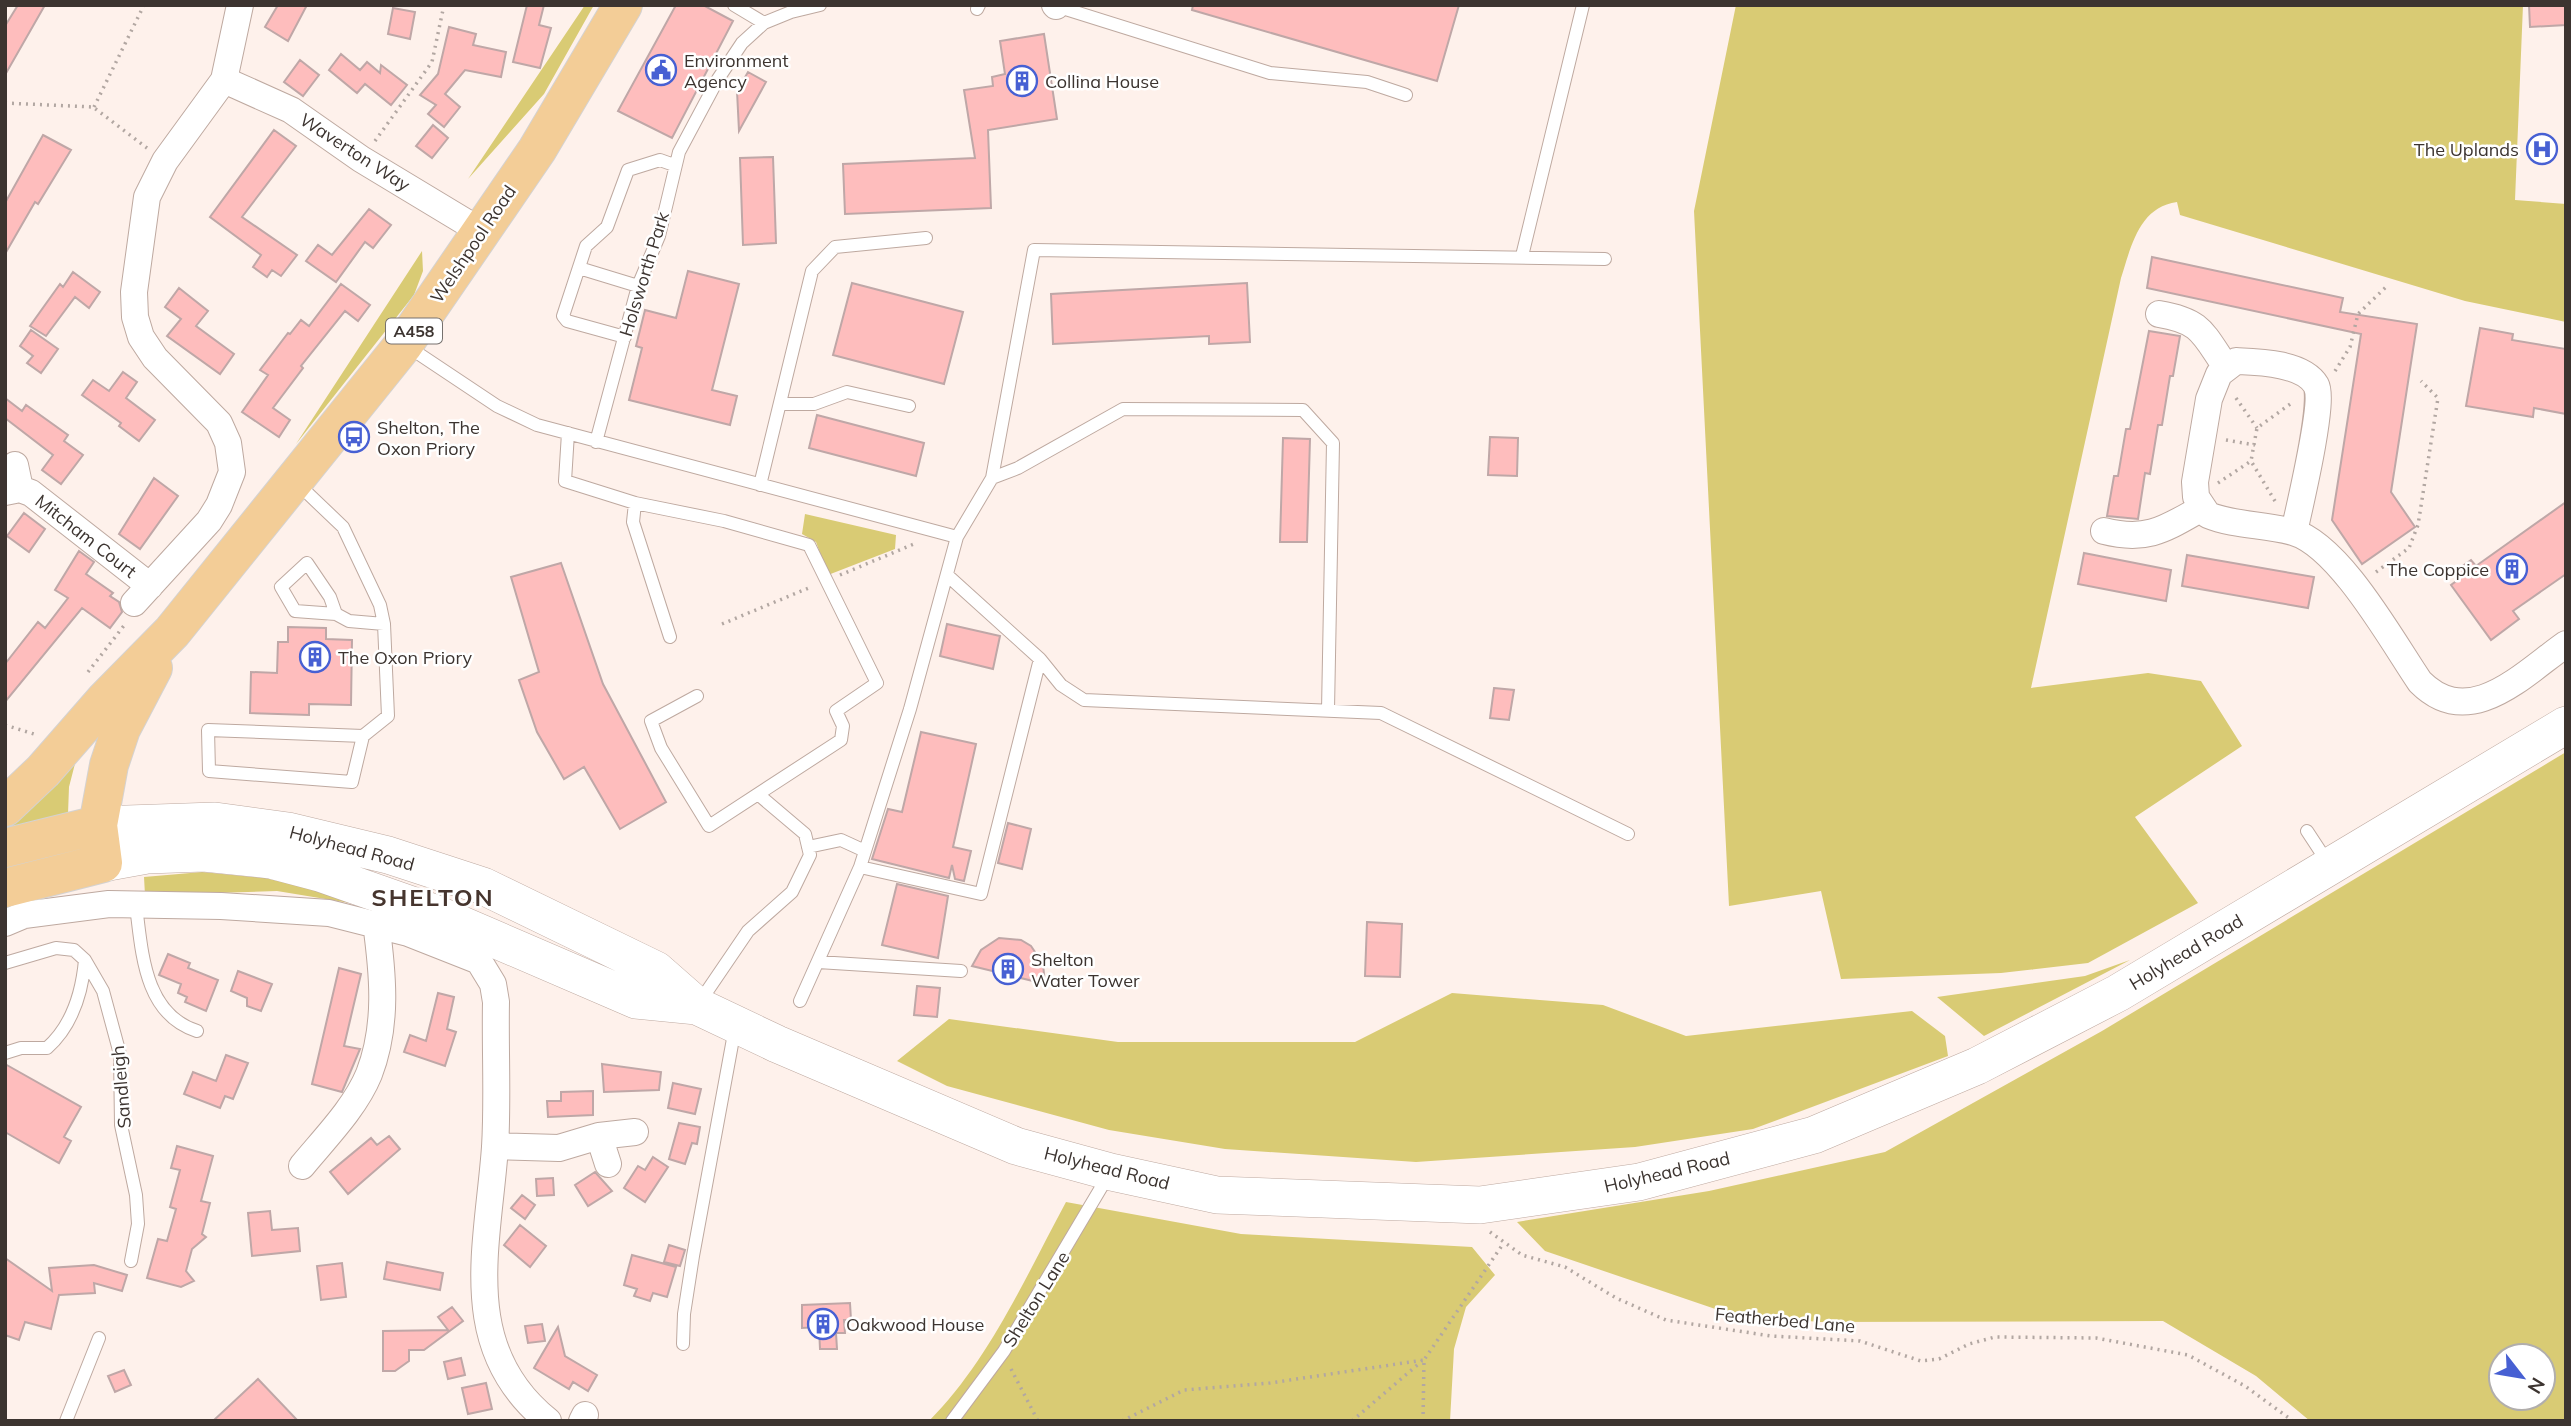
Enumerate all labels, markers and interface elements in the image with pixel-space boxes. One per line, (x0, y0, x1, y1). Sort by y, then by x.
place label: Environment Agency (684, 49, 789, 93)
public building icon: Environment Agency (644, 53, 678, 87)
building icon: Collina House (1005, 64, 1039, 98)
place label: Collina House (1045, 70, 1159, 93)
street label: Waverton Way (296, 108, 415, 196)
hospital icon: The Uplands (2525, 132, 2559, 166)
place label: The Uplands (2414, 138, 2519, 161)
street label: Welshpool Road (425, 181, 521, 307)
street label: Holsworth Park (614, 208, 674, 339)
road number: A458 (386, 318, 442, 344)
place label: Shelton, The Oxon Priory (377, 416, 480, 460)
bus stop icon: Shelton, The Oxon Priory (337, 420, 371, 454)
street label: Mitcham Court (31, 489, 141, 583)
building icon: The Coppice (2495, 552, 2529, 586)
place label: The Coppice (2387, 558, 2489, 581)
building icon: The Oxon Priory (298, 640, 332, 674)
place label: The Oxon Priory (338, 646, 472, 669)
street label: Holyhead Road (287, 820, 417, 876)
district label: SHELTON (371, 882, 495, 912)
street label: Holyhead Road (2125, 909, 2247, 995)
place label: Shelton Water Tower (1031, 948, 1140, 992)
building icon: Shelton Water Tower (991, 952, 1025, 986)
street label: Sandleigh (106, 1045, 136, 1129)
street label: Holyhead Road (1042, 1141, 1172, 1195)
street label: Holyhead Road (1602, 1146, 1732, 1198)
street label: Shelton Lane (997, 1247, 1075, 1351)
street label: Featherbed Lane (1714, 1302, 1856, 1338)
building icon: Oakwood House (806, 1307, 840, 1341)
place label: Oakwood House (846, 1313, 984, 1336)
north arrow (2487, 1342, 2557, 1412)
text: N (2523, 1373, 2551, 1398)

